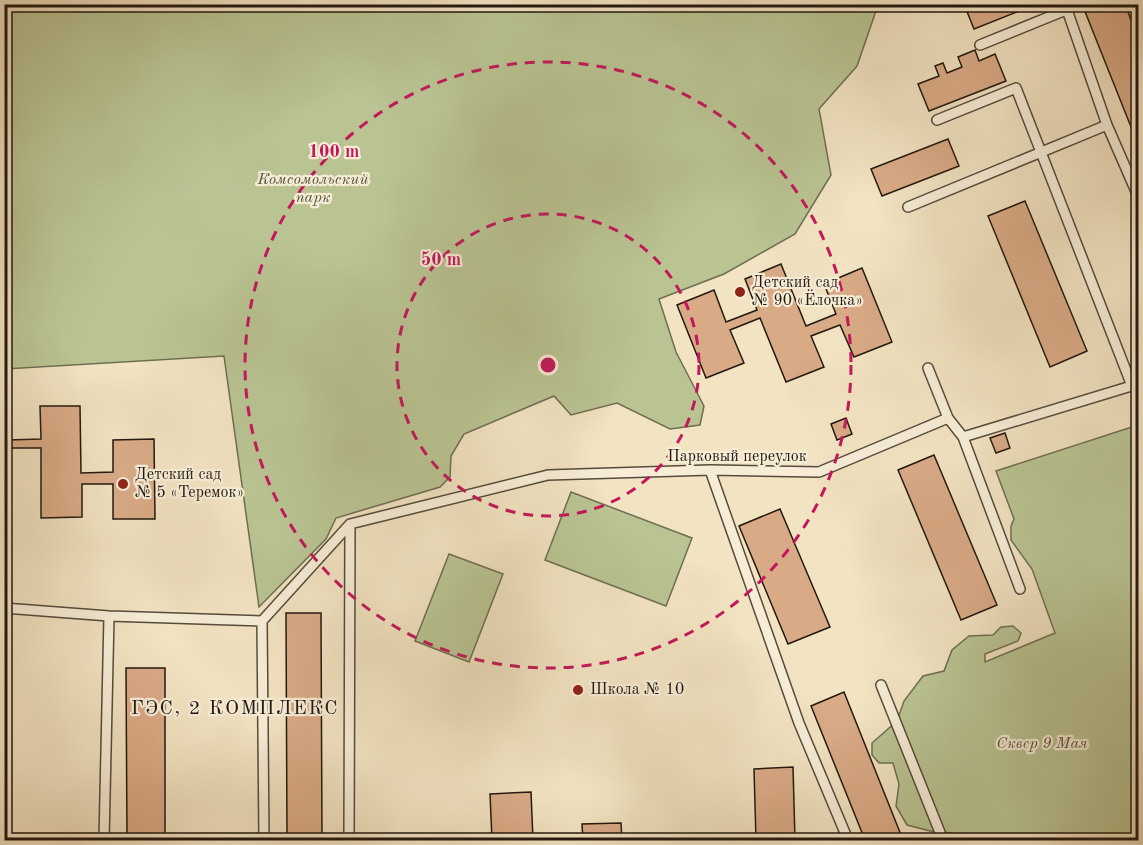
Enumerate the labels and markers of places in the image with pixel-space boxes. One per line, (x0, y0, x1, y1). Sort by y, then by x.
place label: Детский сад № 90 «Ёлочка» (752, 275, 863, 309)
marker: Детский сад № 90 «Ёлочка» (733, 285, 747, 299)
centre of rings (538, 355, 558, 375)
place label: Детский сад № 5 «Теремок» (135, 467, 244, 501)
marker: Детский сад № 5 «Теремок» (116, 477, 130, 491)
place label: Школа № 10 (590, 682, 684, 698)
marker: Школа № 10 (571, 683, 585, 697)

